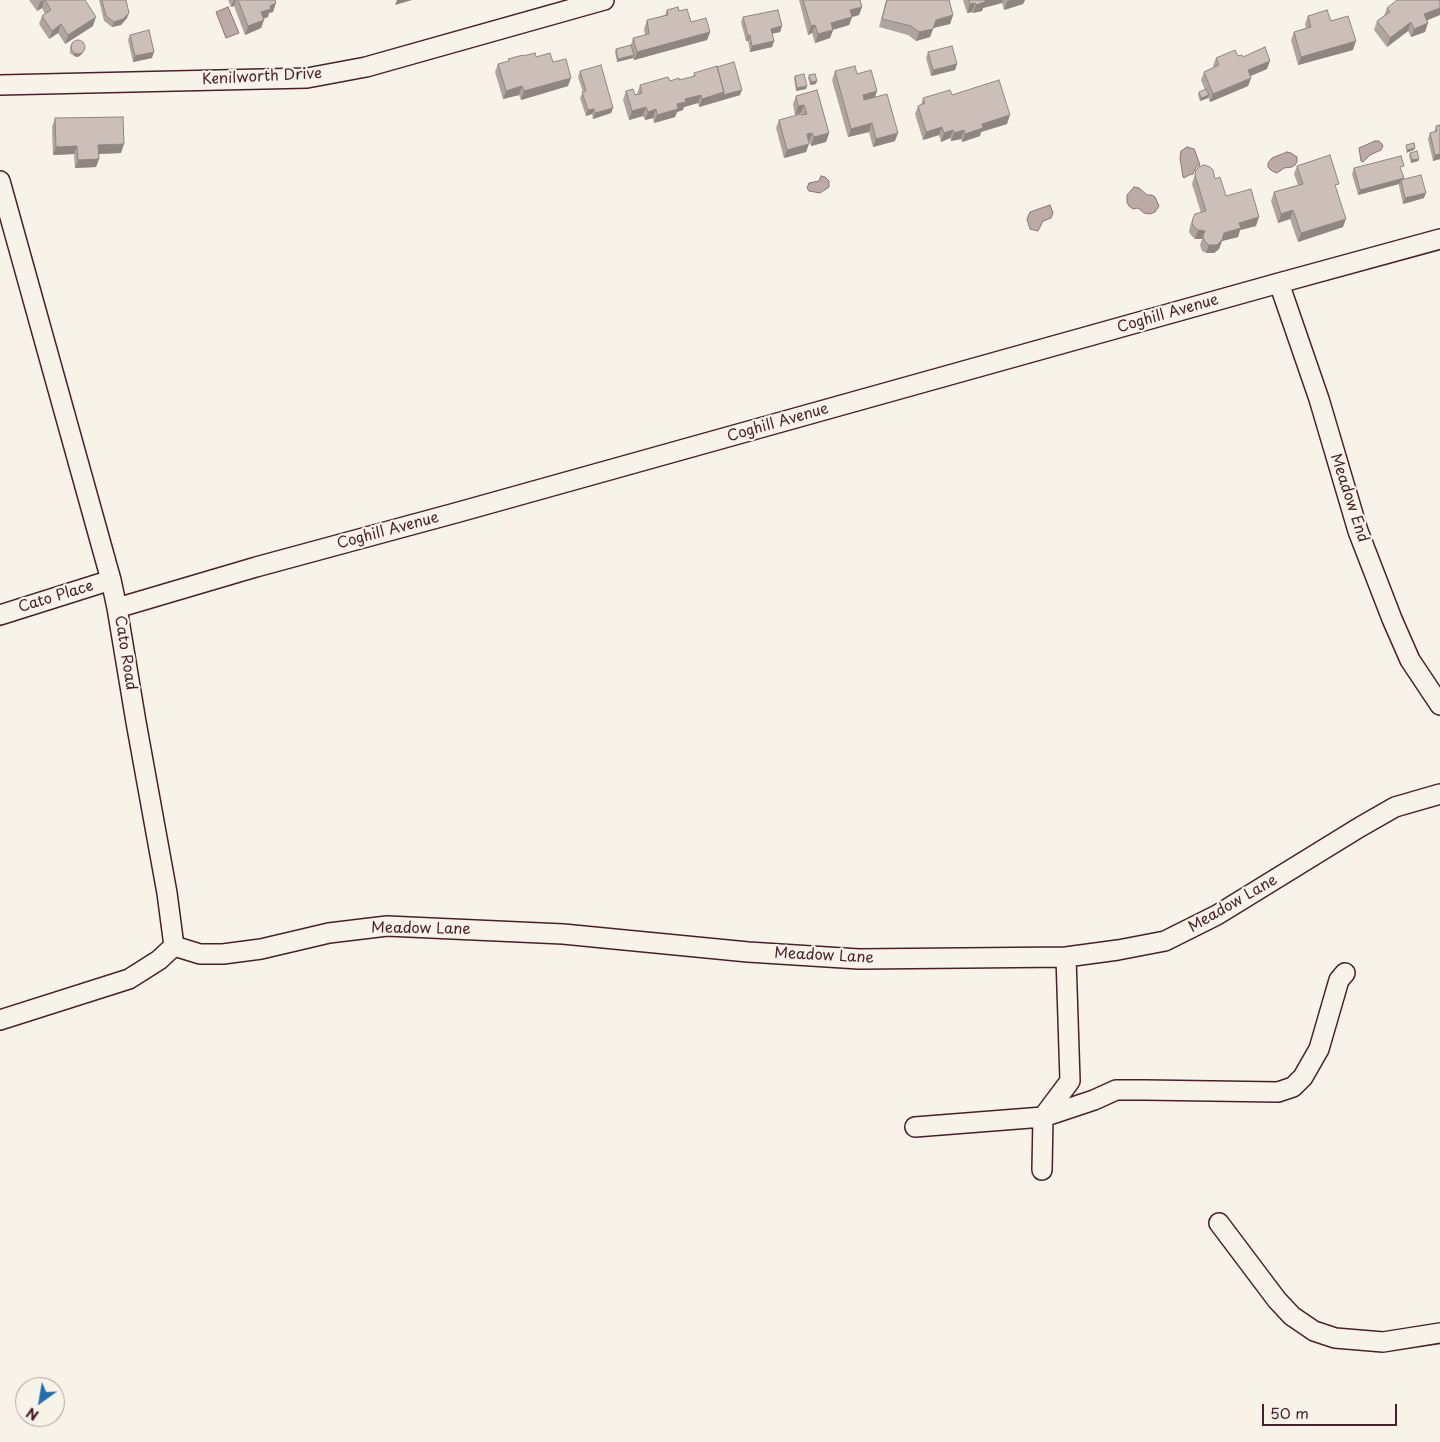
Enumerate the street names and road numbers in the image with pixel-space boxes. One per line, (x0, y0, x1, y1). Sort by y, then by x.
street label: Kenilworth Drive (202, 65, 322, 89)
street label: Coghill Avenue (1115, 291, 1221, 337)
street label: Coghill Avenue (725, 400, 831, 446)
street label: Meadow End (1326, 451, 1372, 545)
street label: Coghill Avenue (335, 509, 441, 553)
street label: Cato Place (16, 577, 96, 617)
street label: Cato Road (110, 614, 140, 692)
street label: Meadow Lane (1185, 871, 1281, 937)
street label: Meadow Lane (371, 919, 471, 939)
street label: Meadow Lane (774, 944, 874, 968)

